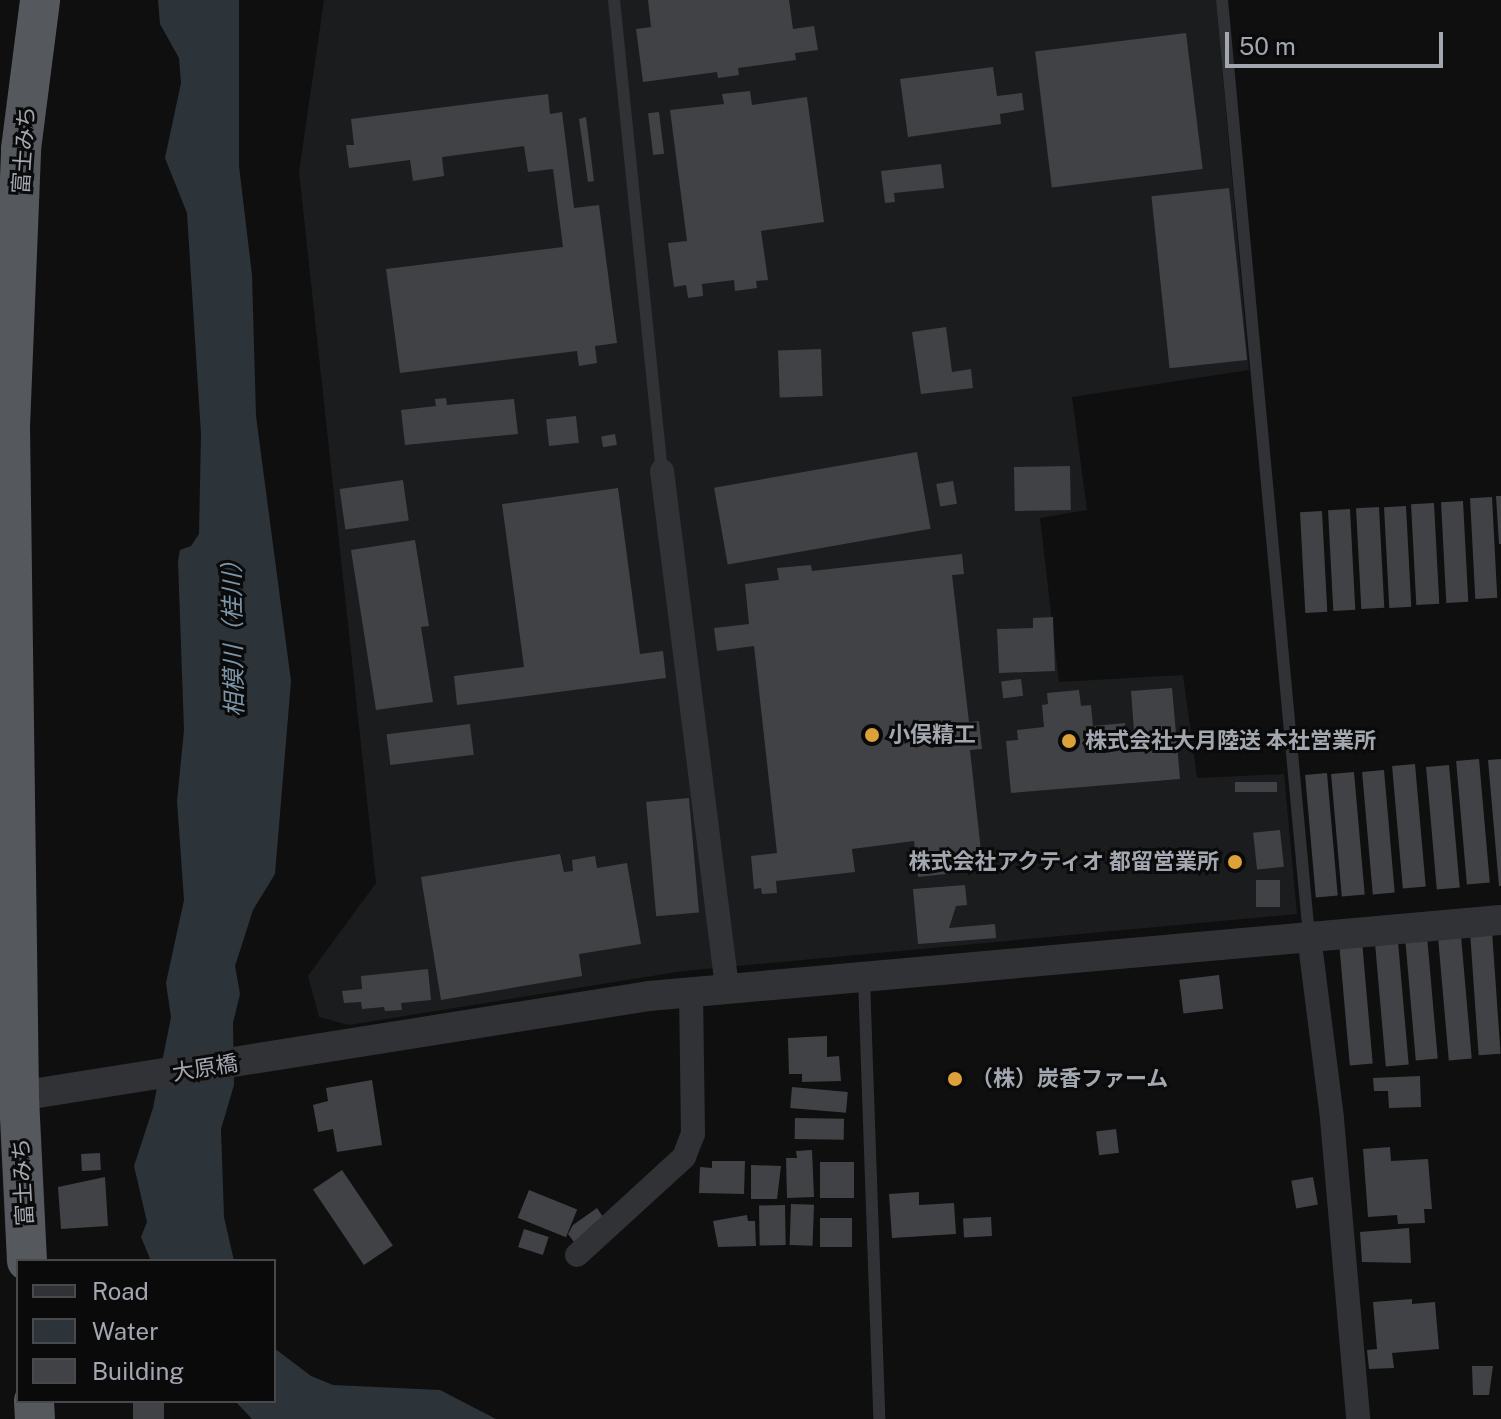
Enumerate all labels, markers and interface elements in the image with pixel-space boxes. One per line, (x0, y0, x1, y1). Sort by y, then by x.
scale bar (1229, 16, 1447, 66)
text: 50 m (1239, 32, 1296, 60)
street label: 富士みち (8, 105, 40, 195)
water label: 相模川（桂川） (217, 549, 249, 717)
place label: 小俣精工 (888, 722, 976, 748)
marker: 小俣精工 (863, 726, 881, 744)
place label: 株式会社大月陸送 本社営業所 (1085, 728, 1376, 754)
marker: 株式会社大月陸送 本社営業所 (1060, 732, 1078, 750)
place label: 株式会社アクティオ 都留営業所 (906, 849, 1219, 875)
marker: 株式会社アクティオ 都留営業所 (1226, 853, 1244, 871)
street label: 大原橋 (170, 1050, 240, 1086)
place label: （株）炭香ファーム (971, 1066, 1169, 1092)
marker: （株）炭香ファーム (946, 1070, 964, 1088)
street label: 富士みち (8, 1137, 38, 1227)
legend (16, 1259, 276, 1403)
text: Road (92, 1277, 149, 1305)
text: Water (92, 1317, 159, 1345)
text: Building (92, 1357, 184, 1385)

